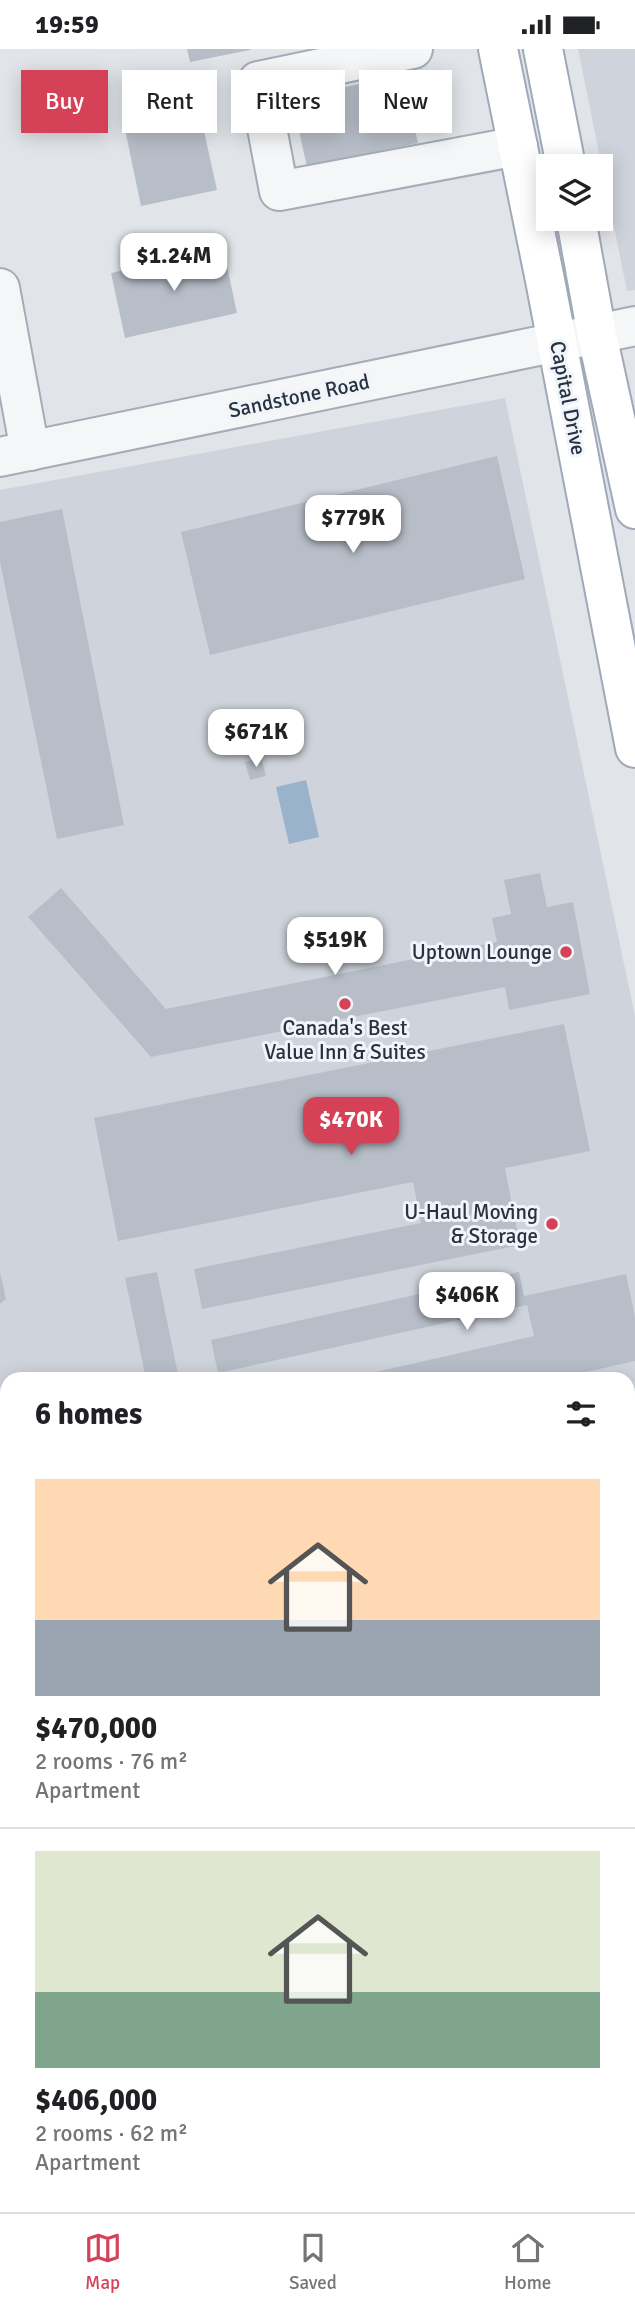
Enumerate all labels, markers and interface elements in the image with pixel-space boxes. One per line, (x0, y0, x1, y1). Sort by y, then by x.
text: 19:59 (35, 9, 99, 41)
chip: Buy (21, 70, 108, 133)
chip: Rent (122, 70, 217, 133)
chip: Filters (231, 70, 345, 133)
chip: New (359, 70, 452, 133)
map controls (536, 154, 613, 231)
button: layers (536, 154, 613, 231)
pin: $1.24M (117, 233, 231, 293)
text: $1.24M (136, 241, 212, 270)
street label: Capital Drive (544, 339, 592, 457)
street label: Sandstone Road (226, 368, 372, 424)
pin: $779K (304, 496, 402, 555)
text: $779K (321, 503, 385, 532)
pin: $671K (207, 709, 305, 769)
text: $671K (224, 717, 288, 746)
pin: $519K (286, 918, 384, 977)
text: $519K (303, 925, 367, 954)
place label: Uptown Lounge (412, 939, 552, 965)
marker: Uptown Lounge (558, 944, 574, 960)
marker: Canada's Best Value Inn & Suites (337, 996, 353, 1012)
place label: Canada's Best Value Inn & Suites (264, 1015, 426, 1065)
pin: $470K (302, 1097, 400, 1157)
text: $470K (319, 1105, 383, 1134)
place label: U-Haul Moving & Storage (404, 1199, 538, 1249)
marker: U-Haul Moving & Storage (544, 1216, 560, 1232)
pin: $406K (418, 1273, 516, 1332)
text: $406K (435, 1280, 499, 1309)
icon: filters (562, 1395, 600, 1433)
text: 6 homes (35, 1396, 142, 1433)
icon: home (255, 1524, 381, 1650)
text: $470,000 (35, 1710, 157, 1747)
text: 2 rooms · 76 m² (35, 1747, 188, 1776)
text: Apartment (35, 1776, 140, 1805)
icon: home (255, 1896, 381, 2022)
text: $406,000 (35, 2082, 157, 2119)
text: 2 rooms · 62 m² (35, 2119, 188, 2148)
text: Apartment (35, 2148, 140, 2177)
tab: Map (84, 2229, 122, 2295)
tab: Saved (289, 2229, 337, 2295)
tab: Home (504, 2229, 551, 2295)

